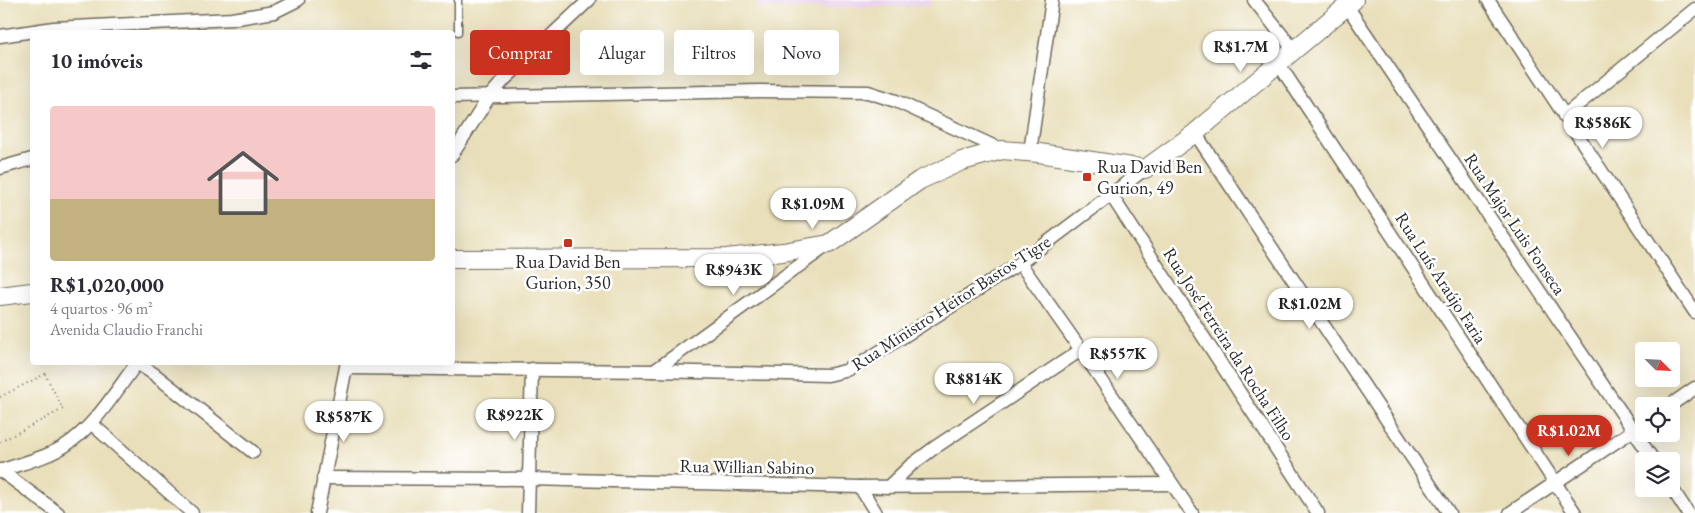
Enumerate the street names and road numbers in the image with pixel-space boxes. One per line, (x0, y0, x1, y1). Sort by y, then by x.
street label: Rua Major Luis Fonseca (1459, 148, 1572, 300)
street label: Rua Luís Araújo Faria (1390, 208, 1493, 348)
street label: Rua Ministro Heitor Bastos Tigre (847, 230, 1055, 376)
street label: Rua José Ferreira da Rocha Filho (1158, 243, 1301, 445)
street label: Rua Willian Sabino (680, 454, 815, 479)

